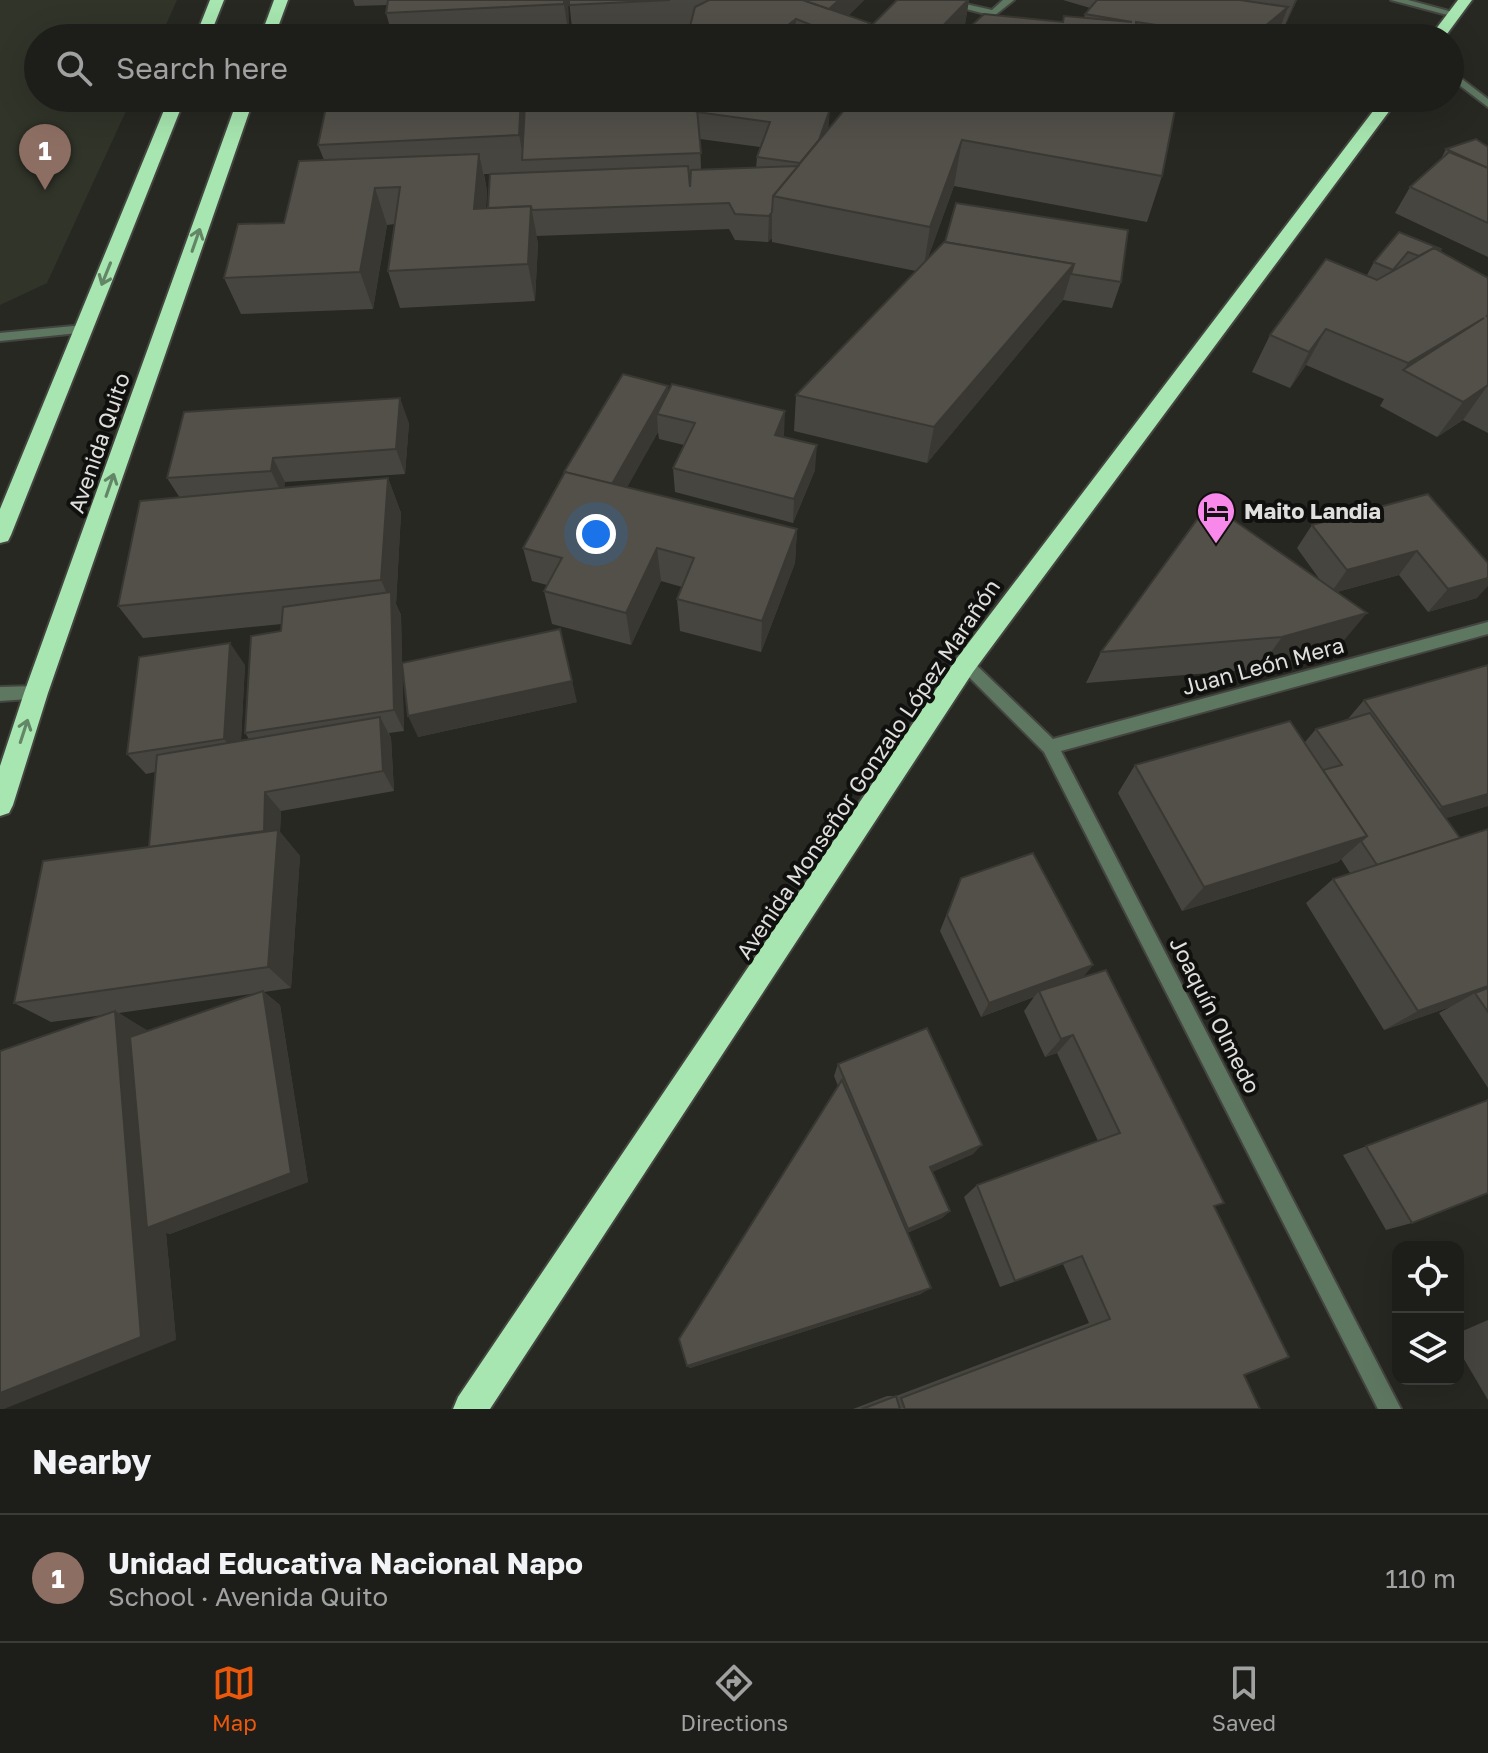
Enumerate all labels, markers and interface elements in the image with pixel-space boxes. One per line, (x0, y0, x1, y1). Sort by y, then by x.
search box (24, 24, 1464, 112)
icon: search (52, 46, 96, 90)
text: Search here (116, 50, 288, 86)
pin: 1 (19, 124, 71, 190)
one-way arrow (190, 228, 204, 253)
one-way arrow (98, 261, 113, 286)
street label: Avenida Quito (62, 369, 135, 516)
one-way arrow (103, 473, 118, 498)
hotel icon: Maito Landia (1195, 490, 1237, 545)
place label: Maito Landia (1244, 497, 1381, 524)
your location (576, 514, 616, 554)
street label: Avenida Monseñor Gonzalo López Marañón (730, 574, 1005, 964)
street label: Juan León Mera (1179, 631, 1347, 700)
one-way arrow (18, 719, 32, 744)
street label: Joaquín Olmedo (1164, 932, 1266, 1097)
map controls (1392, 1241, 1464, 1385)
button: locate (1392, 1241, 1464, 1313)
button: layers (1392, 1313, 1464, 1385)
text: Nearby (32, 1441, 152, 1481)
text: Unidad Educativa Nacional Napo (108, 1545, 583, 1581)
text: 1 (51, 1563, 65, 1594)
text: 110 m (1385, 1563, 1456, 1594)
text: School · Avenida Quito (108, 1581, 388, 1612)
tab: Map (212, 1661, 257, 1736)
tab: Directions (681, 1661, 788, 1736)
tab: Saved (1212, 1661, 1276, 1736)

